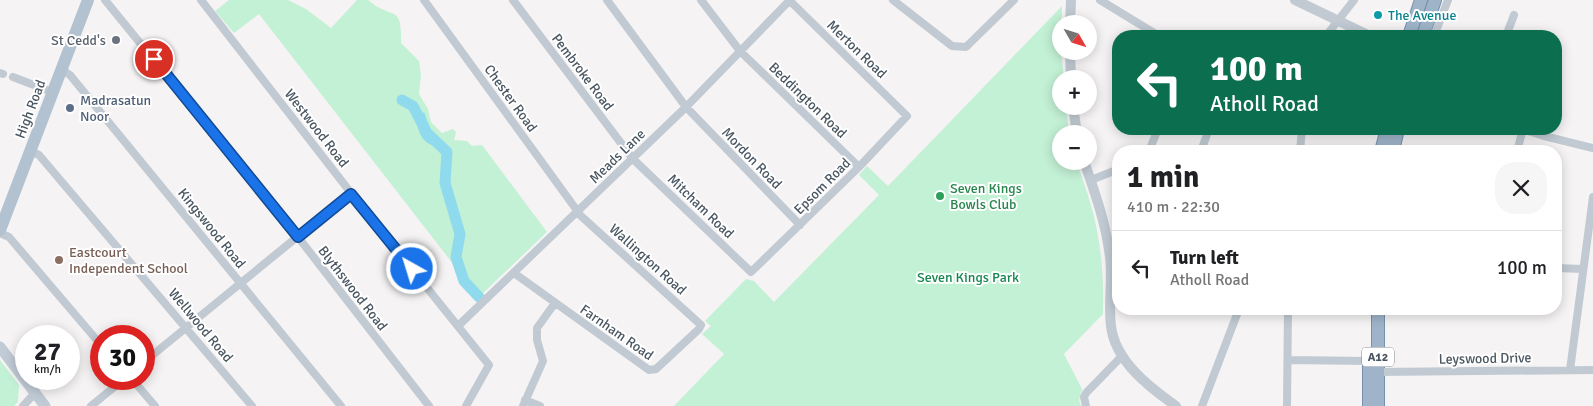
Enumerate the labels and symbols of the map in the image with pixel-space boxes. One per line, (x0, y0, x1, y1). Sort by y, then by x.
place label: The Avenue (1388, 7, 1456, 24)
marker: The Avenue (1372, 9, 1384, 21)
north arrow (1052, 15, 1098, 60)
street label: Merton Road (823, 17, 890, 82)
street label: Pembroke Road (548, 30, 617, 114)
place label: St Cedd's (51, 32, 106, 49)
marker: St Cedd's (110, 34, 122, 46)
pin (133, 38, 175, 80)
street label: Beddington Road (765, 59, 850, 142)
street label: Chester Road (480, 61, 541, 135)
street label: High Road (12, 78, 49, 141)
street label: Westwood Road (281, 86, 352, 171)
place label: Madrasatun Noor (80, 92, 151, 125)
marker: Madrasatun Noor (64, 102, 76, 114)
street label: Mordon Road (718, 124, 785, 193)
street label: Meads Lane (586, 126, 649, 187)
street label: Epsom Road (791, 155, 854, 218)
street label: Mitcham Road (664, 171, 737, 242)
place label: Seven Kings Bowls Club (950, 180, 1022, 213)
street label: Kingswood Road (174, 185, 249, 272)
marker: Seven Kings Bowls Club (934, 190, 946, 202)
street label: Wallington Road (606, 220, 690, 298)
position arrow (385, 242, 437, 294)
street label: Blythswood Road (314, 243, 391, 334)
place label: Eastcourt Independent School (69, 244, 188, 277)
marker: Eastcourt Independent School (53, 254, 65, 266)
park label: Seven Kings Park (917, 269, 1019, 286)
street label: Wellwood Road (165, 285, 236, 366)
street label: Farnham Road (577, 301, 657, 364)
speed limit sign: 30 (90, 325, 155, 390)
road number: A12 (1362, 348, 1394, 367)
street label: Leyswood Drive (1438, 349, 1532, 368)

